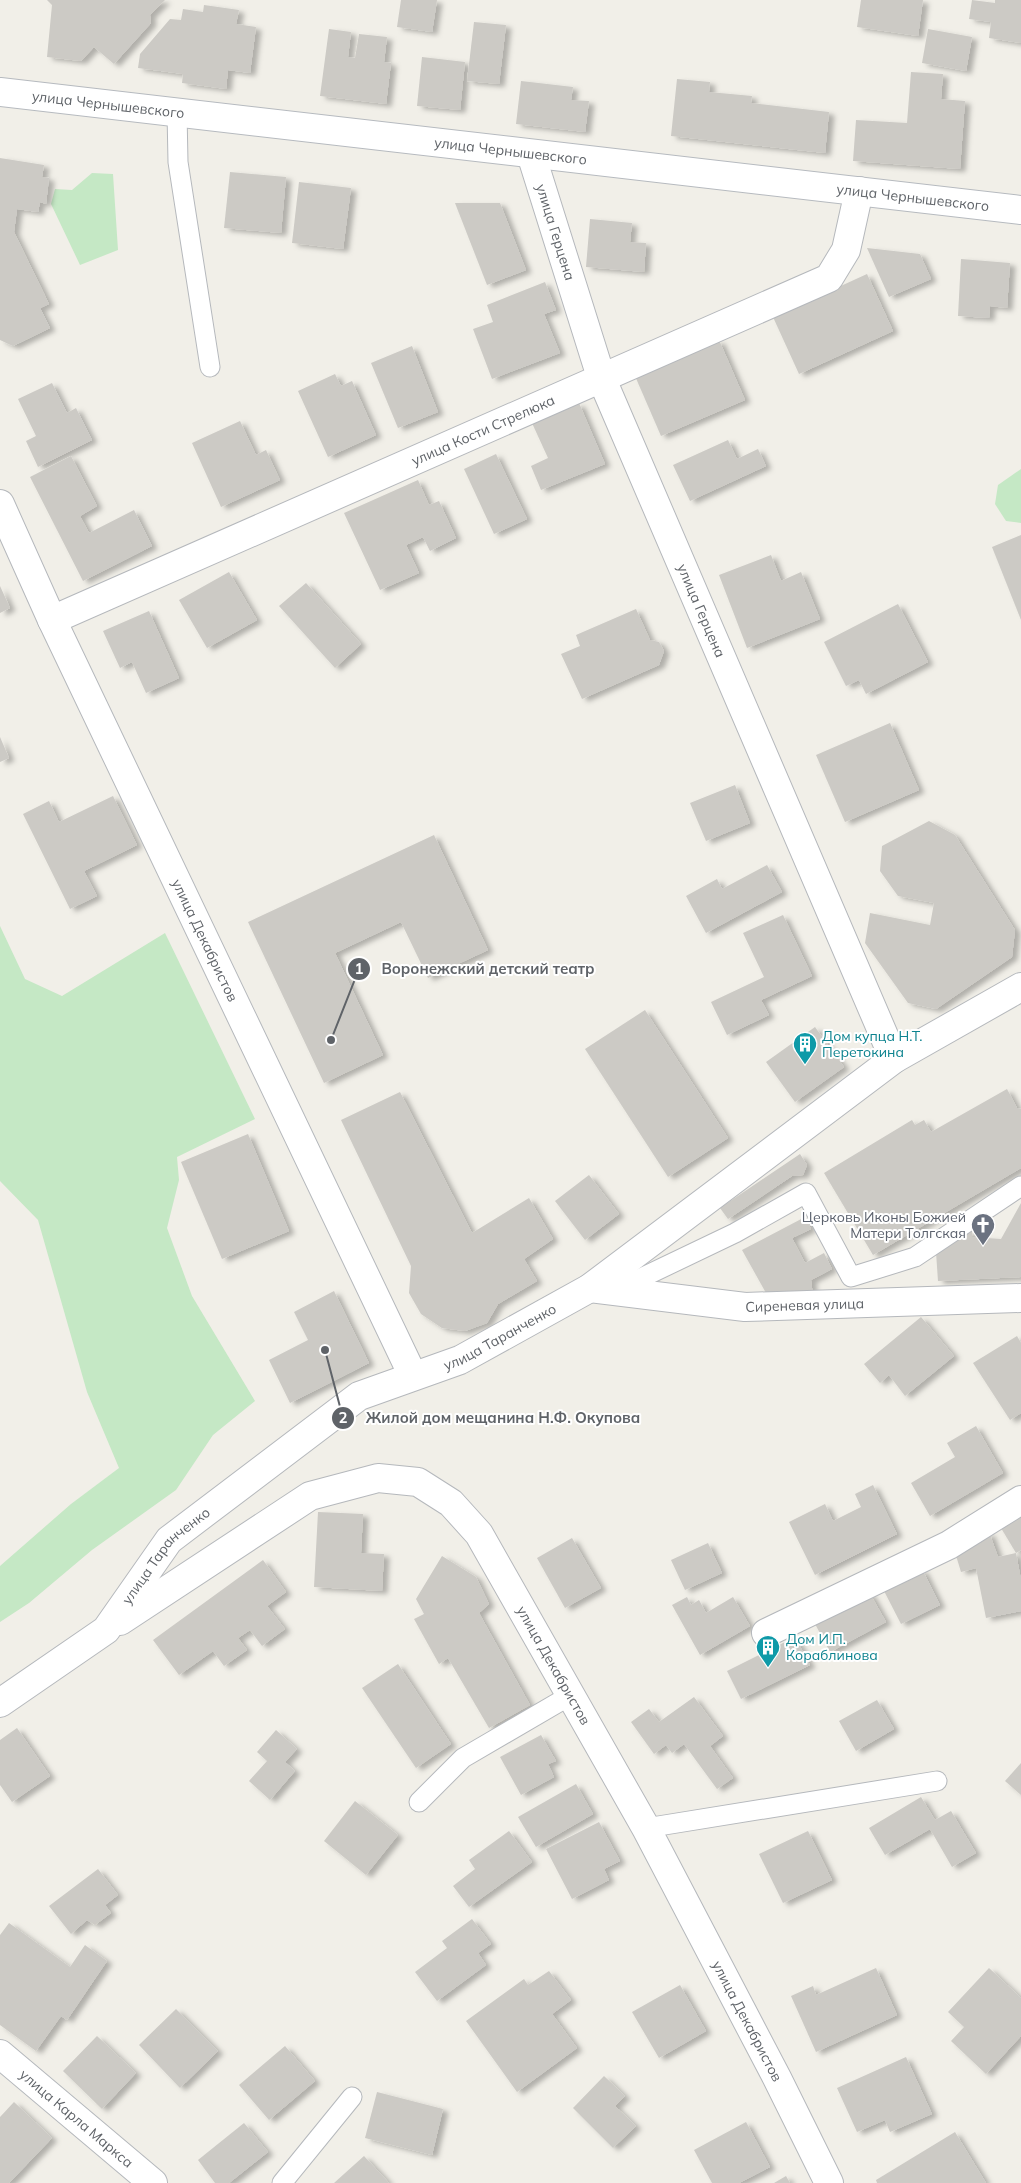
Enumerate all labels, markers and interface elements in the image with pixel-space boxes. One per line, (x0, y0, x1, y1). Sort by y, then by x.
street label: улица Чернышевского (31, 87, 186, 122)
street label: улица Чернышевского (433, 133, 588, 169)
street label: улица Чернышевского (836, 180, 990, 215)
street label: улица Герцена (532, 182, 579, 283)
street label: улица Кости Стрелюка (409, 391, 558, 470)
street label: улица Герцена (673, 561, 729, 660)
street label: улица Декабристов (168, 876, 242, 1005)
callout: Воронежский детский театр (346, 954, 604, 984)
text: 1 (354, 959, 364, 978)
text: Воронежский детский театр (381, 959, 595, 978)
place label: Дом купца Н.Т. Перетокина (822, 1027, 923, 1061)
building icon: Дом купца Н.Т. Перетокина (792, 1031, 818, 1065)
place label: Церковь Иконы Божией Матери Толгская (802, 1208, 966, 1242)
church icon: Церковь Иконы Божией Матери Толгская (970, 1212, 996, 1246)
street label: Сиреневая улица (745, 1294, 865, 1316)
street label: улица Таранченко (441, 1300, 559, 1374)
callout: Жилой дом мещанина Н.Ф. Окупова (330, 1403, 650, 1433)
text: 2 (338, 1408, 348, 1427)
text: Жилой дом мещанина Н.Ф. Окупова (366, 1408, 640, 1427)
street label: улица Таранченко (118, 1503, 214, 1608)
street label: улица Декабристов (513, 1603, 595, 1728)
place label: Дом И.П. Кораблинова (786, 1630, 878, 1664)
building icon: Дом И.П. Кораблинова (755, 1634, 781, 1668)
street label: улица Декабристов (708, 1958, 786, 2085)
street label: улица Карла Маркса (16, 2065, 137, 2172)

